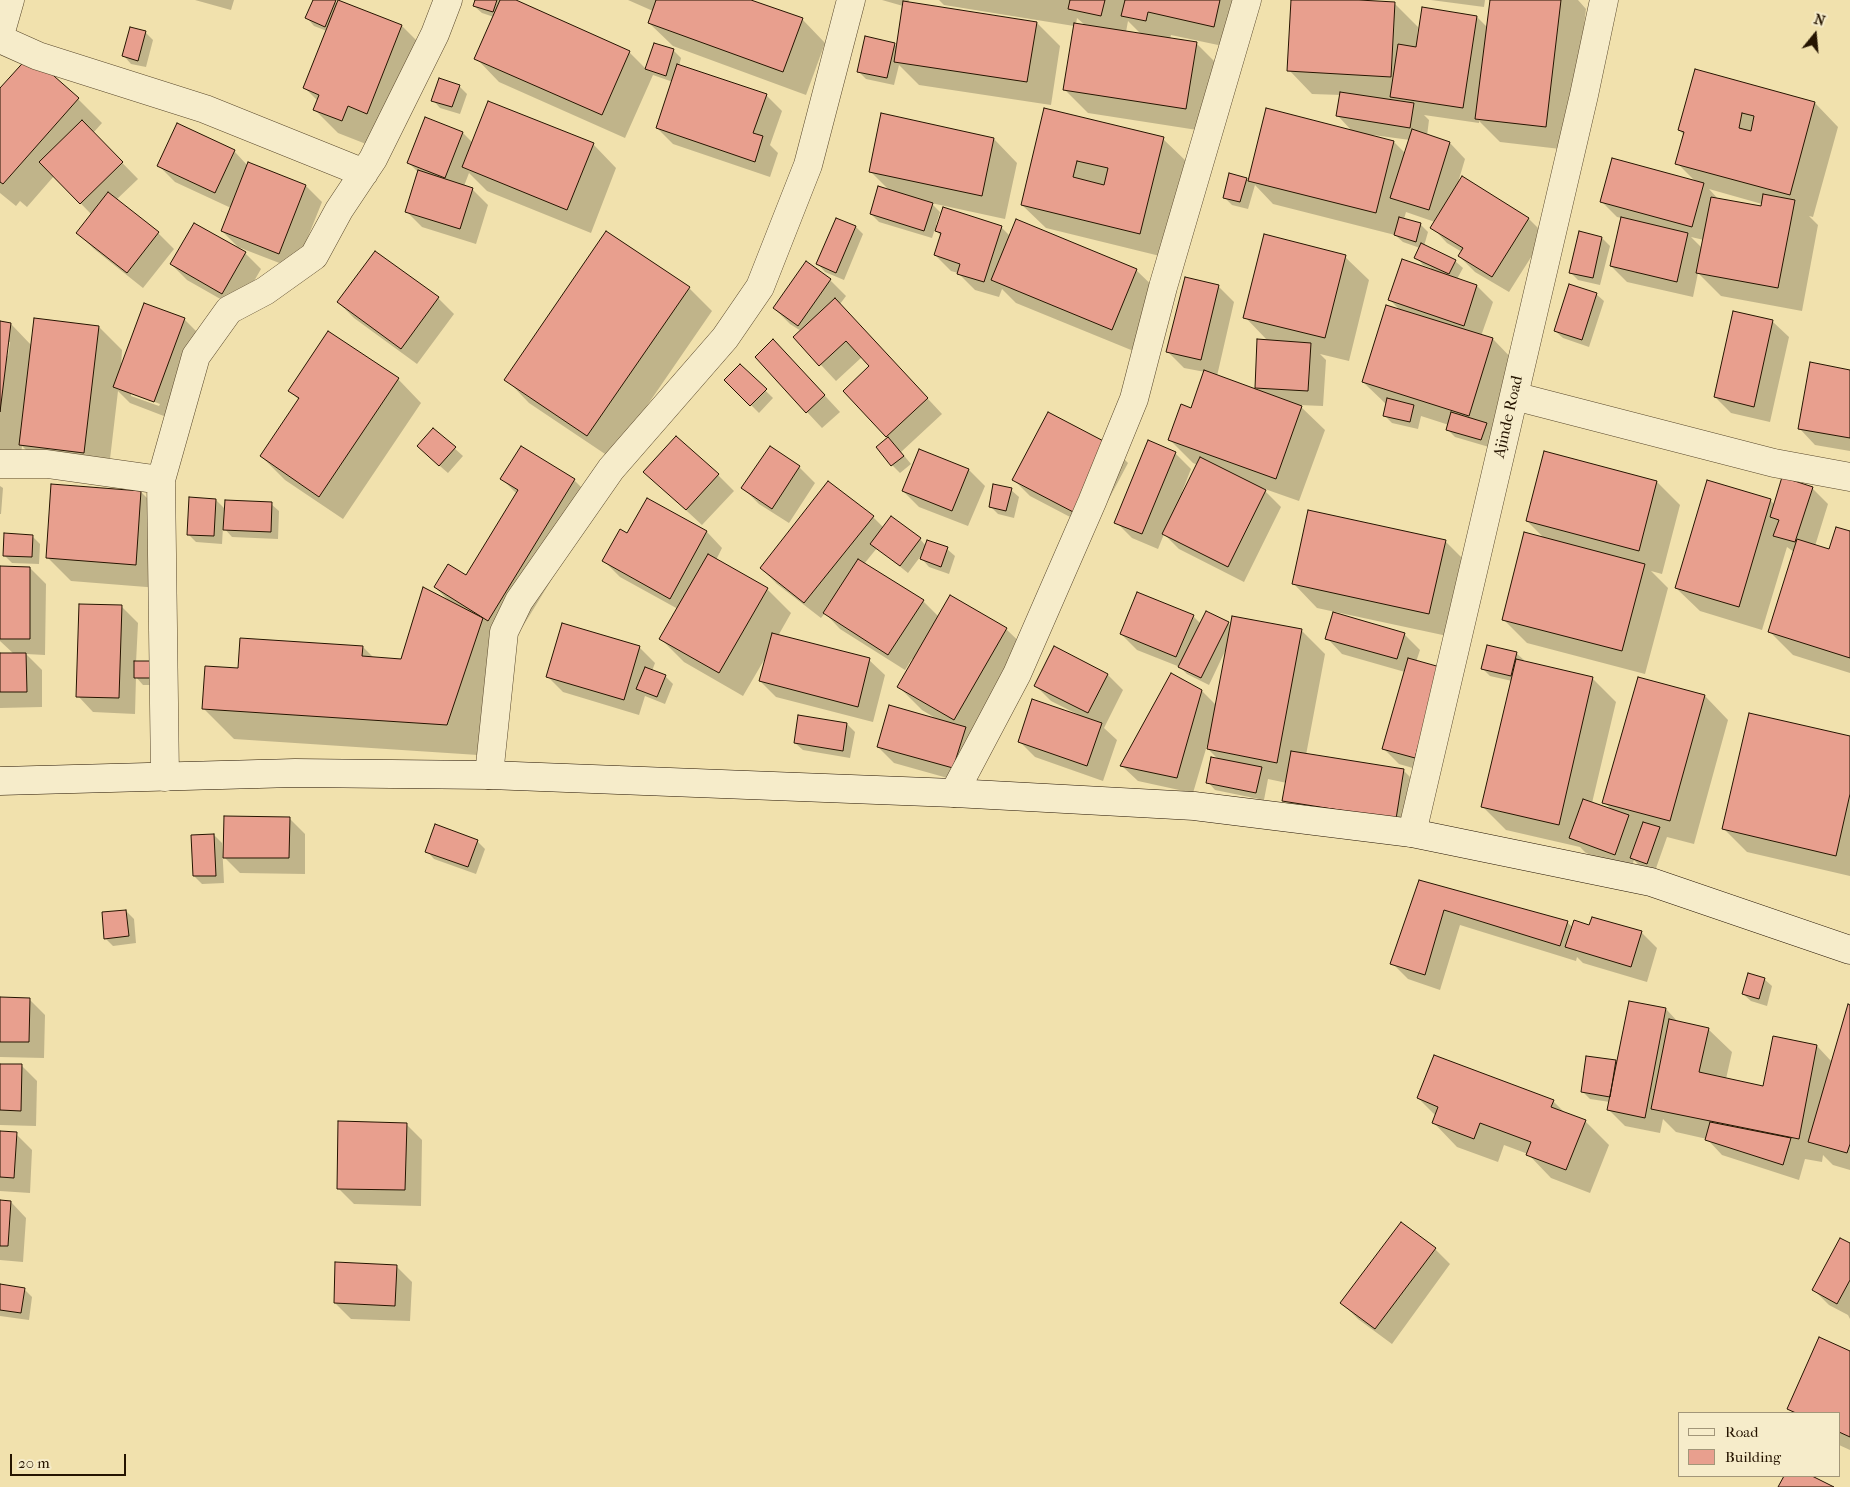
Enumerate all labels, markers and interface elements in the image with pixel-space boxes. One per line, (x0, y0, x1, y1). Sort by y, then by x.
north arrow (1790, 10, 1840, 60)
text: N (1812, 10, 1827, 30)
street label: Ajinde Road (1490, 374, 1528, 460)
legend (1678, 1412, 1840, 1477)
text: Road (1725, 1423, 1758, 1441)
scale bar (12, 1444, 129, 1476)
text: Building (1725, 1448, 1781, 1466)
text: 20 m (18, 1454, 50, 1472)

